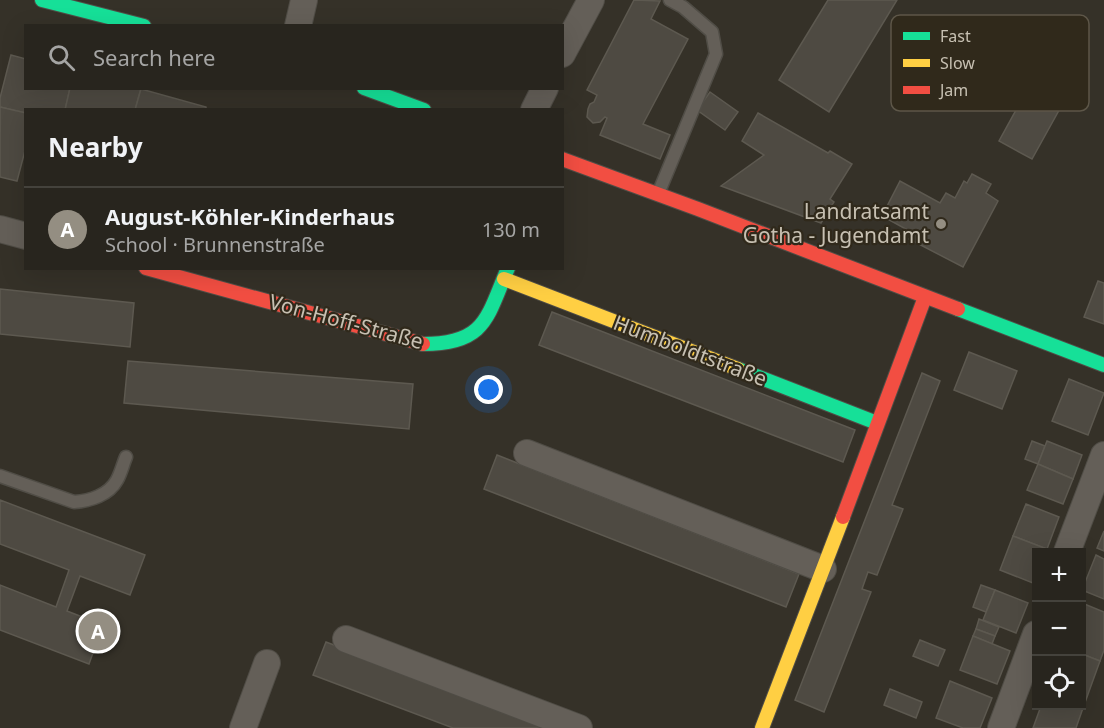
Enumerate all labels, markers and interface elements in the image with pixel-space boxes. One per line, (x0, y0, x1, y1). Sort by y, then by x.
legend (891, 15, 1089, 111)
search box (24, 24, 564, 90)
text: Fast (940, 25, 971, 47)
icon: search (45, 41, 78, 74)
text: Search here (93, 42, 215, 72)
text: Slow (940, 52, 975, 74)
text: Jam (938, 79, 968, 101)
text: Nearby (48, 129, 143, 165)
place label: Landratsamt Gotha - Jugendamt (743, 197, 929, 249)
text: August-Köhler-Kinderhaus (105, 201, 395, 231)
text: A (61, 216, 74, 243)
text: 130 m (482, 216, 540, 243)
marker: Landratsamt Gotha - Jugendamt (934, 217, 948, 231)
text: School · Brunnenstraße (105, 231, 325, 258)
street label: Von-Hoff-Straße (266, 287, 426, 355)
street label: Humboldtstraße (609, 308, 771, 392)
your location (474, 375, 503, 404)
map controls (1032, 548, 1086, 710)
button: + (1032, 548, 1086, 602)
button: − (1032, 602, 1086, 656)
pin: A (78, 608, 118, 654)
button: locate (1032, 656, 1086, 710)

